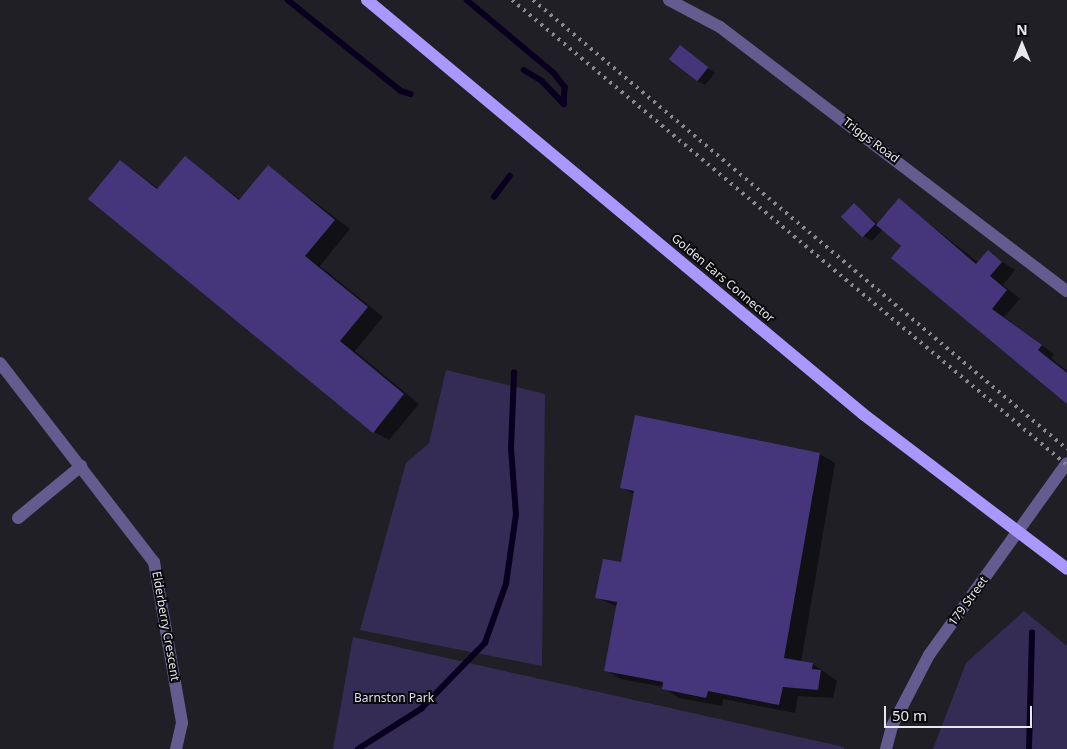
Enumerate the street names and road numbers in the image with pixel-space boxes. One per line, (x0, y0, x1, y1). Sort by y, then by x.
street label: Triggs Road (840, 114, 902, 166)
street label: Golden Ears Connector (669, 231, 777, 325)
street label: Elderberry Crescent (149, 570, 183, 682)
street label: 179 Street (945, 574, 991, 628)

